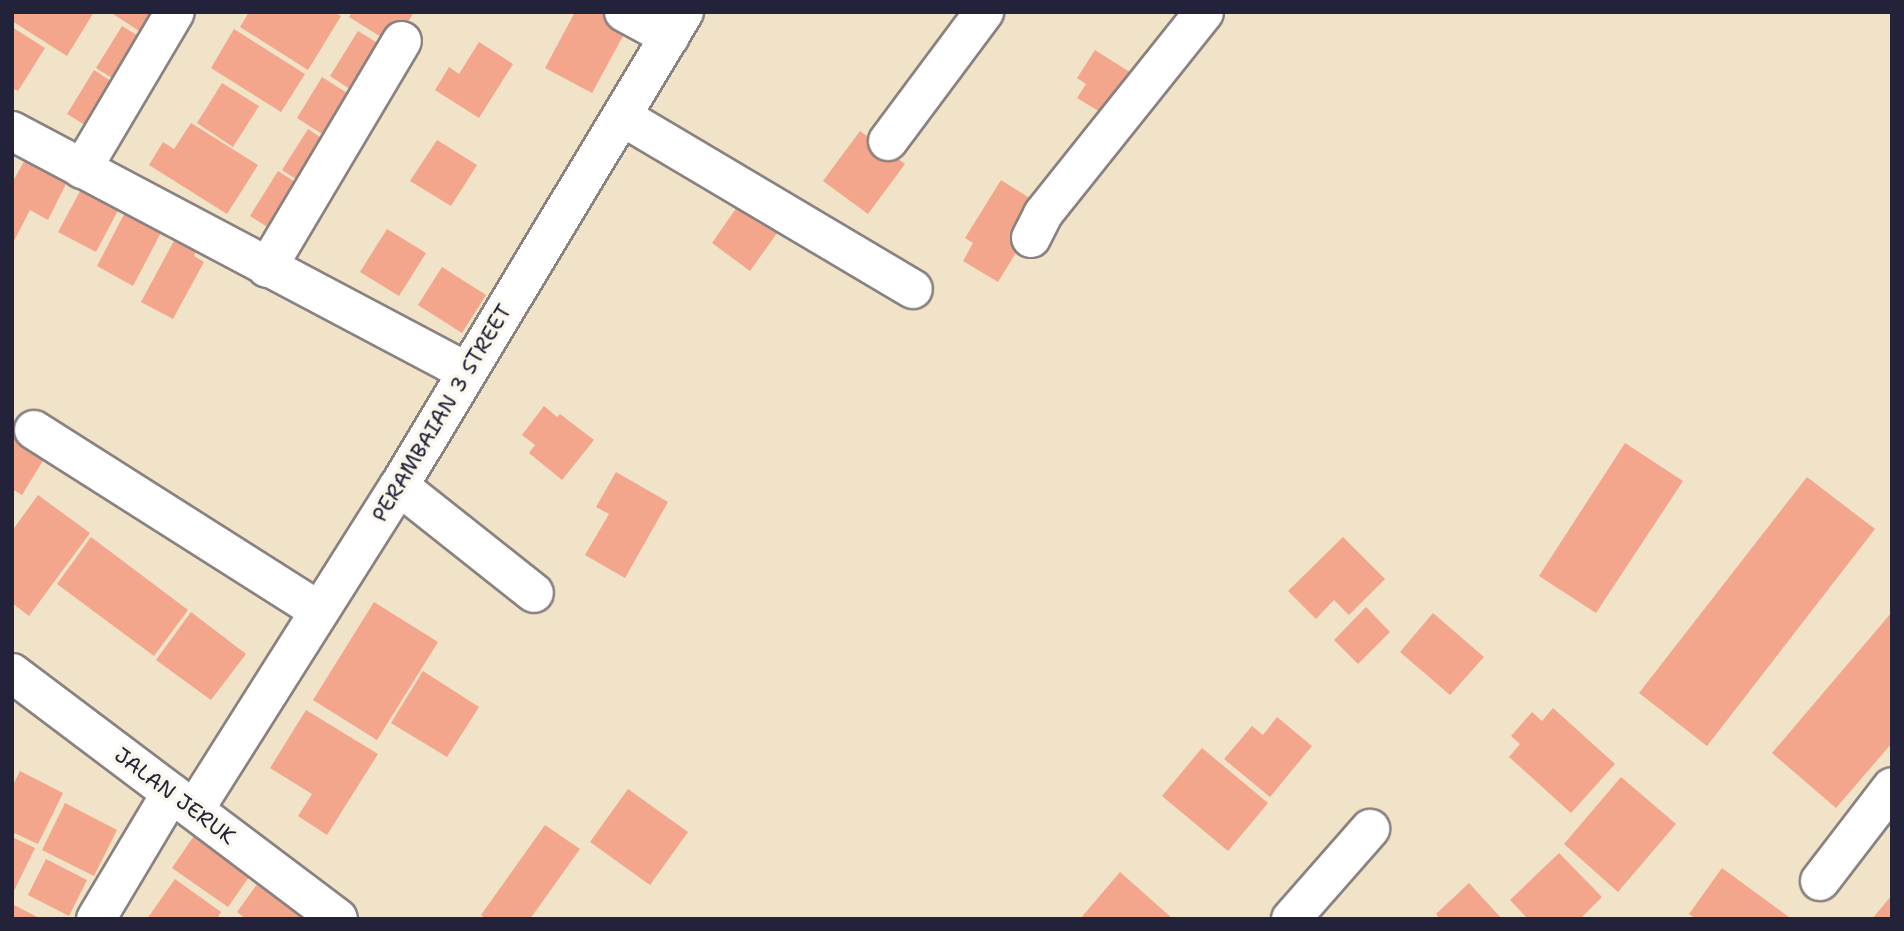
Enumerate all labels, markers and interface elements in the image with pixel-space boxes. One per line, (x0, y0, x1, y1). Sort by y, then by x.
street label: PERAMBAIAN 3 STREET (367, 300, 517, 526)
street label: JALAN JERUK (109, 742, 241, 850)

